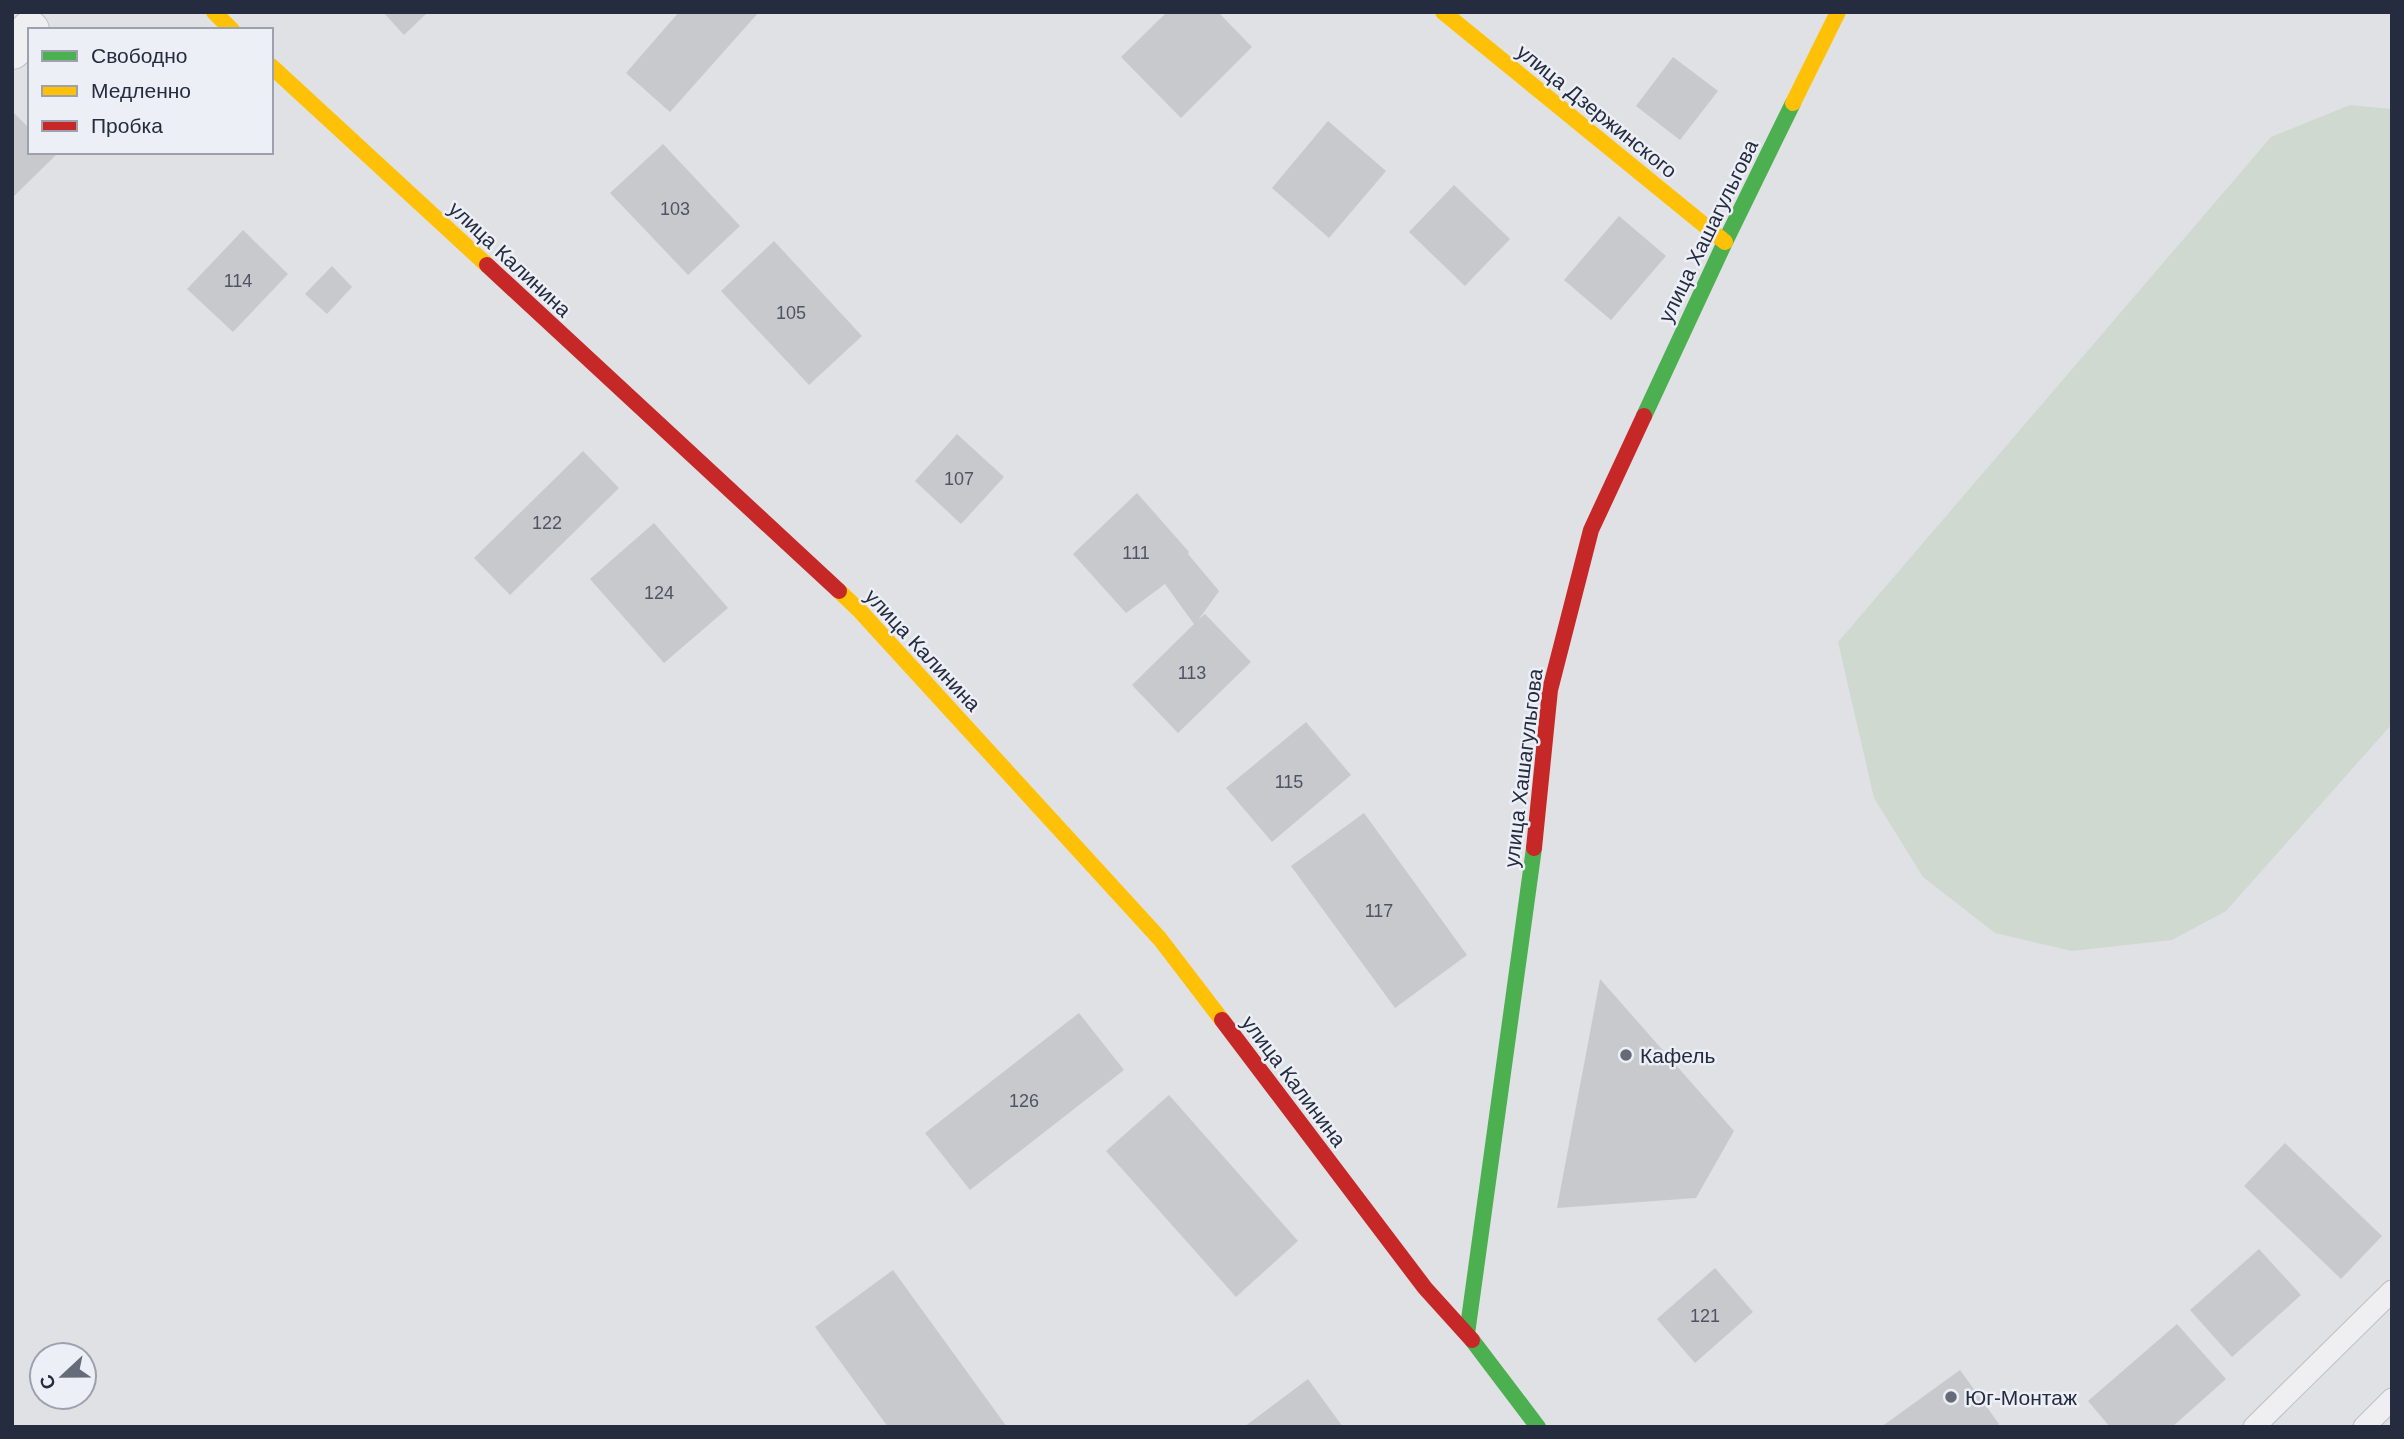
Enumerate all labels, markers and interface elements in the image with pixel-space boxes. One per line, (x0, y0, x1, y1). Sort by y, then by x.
legend (28, 28, 273, 154)
street label: улица Дзержинского (1512, 39, 1682, 183)
text: Свободно (91, 44, 188, 67)
text: Медленно (91, 79, 191, 102)
text: Пробка (91, 114, 163, 137)
street label: улица Хашагульгова (1654, 136, 1762, 326)
street label: улица Калинина (444, 197, 576, 322)
house number: 103 (660, 199, 690, 219)
house number: 114 (224, 271, 252, 291)
house number: 105 (776, 303, 806, 323)
house number: 107 (944, 469, 974, 489)
house number: 122 (532, 513, 562, 533)
house number: 111 (1122, 543, 1150, 563)
house number: 124 (644, 583, 674, 603)
street label: улица Калинина (861, 584, 986, 716)
house number: 113 (1178, 663, 1206, 683)
street label: улица Хашагульгова (1499, 667, 1547, 869)
house number: 115 (1275, 772, 1303, 792)
house number: 117 (1365, 901, 1393, 921)
street label: улица Калинина (1237, 1011, 1351, 1151)
place label: Кафель (1640, 1044, 1715, 1067)
marker: Кафель (1618, 1047, 1634, 1063)
house number: 126 (1009, 1091, 1039, 1111)
house number: 121 (1690, 1306, 1720, 1326)
north arrow (28, 1341, 98, 1411)
text: С (35, 1372, 60, 1392)
place label: Юг-Монтаж (1965, 1386, 2077, 1409)
marker: Юг-Монтаж (1943, 1389, 1959, 1405)

